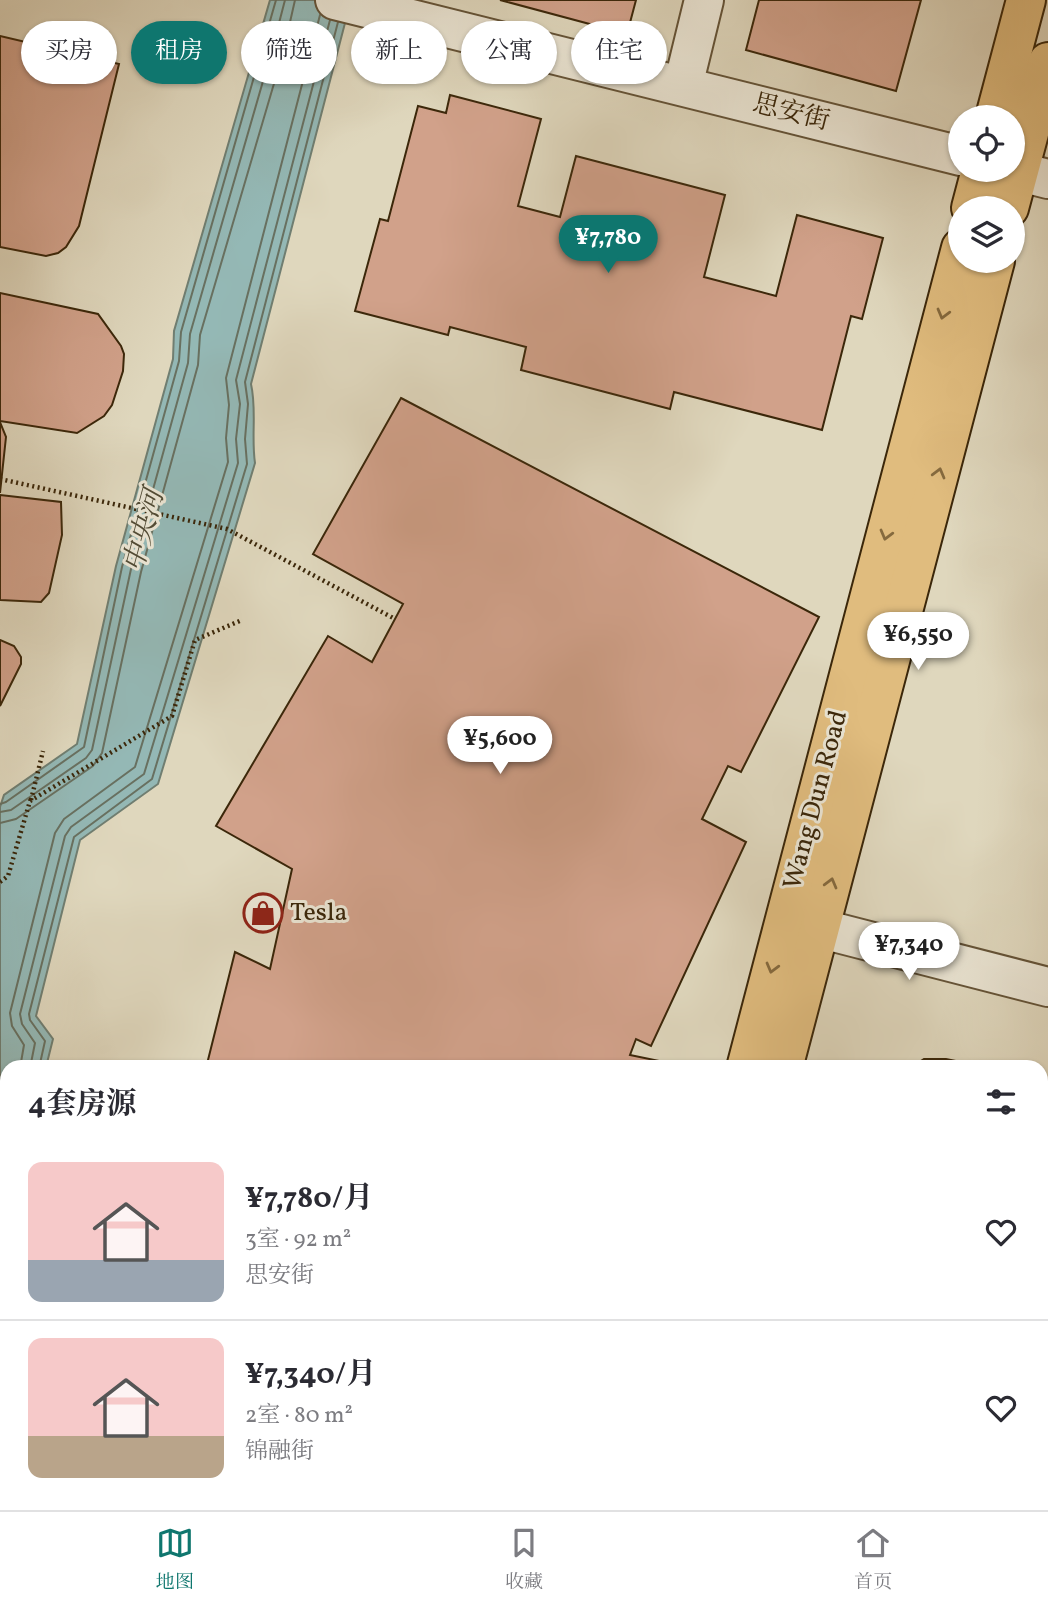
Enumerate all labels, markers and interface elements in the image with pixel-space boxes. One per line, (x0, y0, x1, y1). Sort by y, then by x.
chip: 买房 (21, 21, 117, 84)
chip: 租房 (131, 21, 227, 84)
chip: 筛选 (241, 21, 337, 84)
chip: 新上 (351, 21, 447, 84)
chip: 公寓 (461, 21, 557, 84)
chip: 住宅 (571, 21, 667, 84)
street label: 思安街 (749, 86, 833, 140)
map controls (948, 105, 1025, 273)
button: locate (948, 105, 1025, 182)
button: layers (948, 196, 1025, 273)
pin: ¥7,780 (551, 216, 665, 275)
text: ¥7,780 (575, 222, 641, 254)
one-way arrow (937, 308, 952, 320)
one-way arrow (931, 468, 945, 480)
water label: 中央河 (115, 481, 176, 577)
one-way arrow (880, 528, 894, 540)
pin: ¥6,550 (861, 612, 975, 672)
text: ¥6,550 (883, 619, 953, 651)
street label: Wang Dun Road (775, 706, 857, 894)
pin: ¥5,600 (443, 716, 557, 776)
text: ¥5,600 (463, 723, 537, 755)
one-way arrow (823, 877, 837, 889)
shop icon: Tesla (242, 892, 284, 934)
place label: Tesla (290, 895, 348, 931)
pin: ¥7,340 (852, 922, 966, 982)
text: ¥7,340 (875, 929, 943, 961)
one-way arrow (766, 962, 780, 974)
icon: filters (982, 1083, 1020, 1121)
text: 4套房源 (28, 1084, 136, 1126)
text: ¥7,780/月 (245, 1178, 373, 1220)
icon: home (84, 1190, 168, 1274)
icon: heart (982, 1213, 1020, 1251)
text: 3室 · 92 m² (245, 1224, 351, 1256)
text: 思安街 (245, 1260, 314, 1292)
text: ¥7,340/月 (245, 1354, 376, 1396)
icon: home (84, 1366, 168, 1450)
icon: heart (982, 1389, 1020, 1427)
text: 2室 · 80 m² (245, 1400, 353, 1432)
text: 锦融街 (245, 1436, 314, 1468)
tab: 地图 (156, 1524, 194, 1596)
tab: 收藏 (505, 1524, 543, 1596)
tab: 首页 (854, 1524, 892, 1596)

